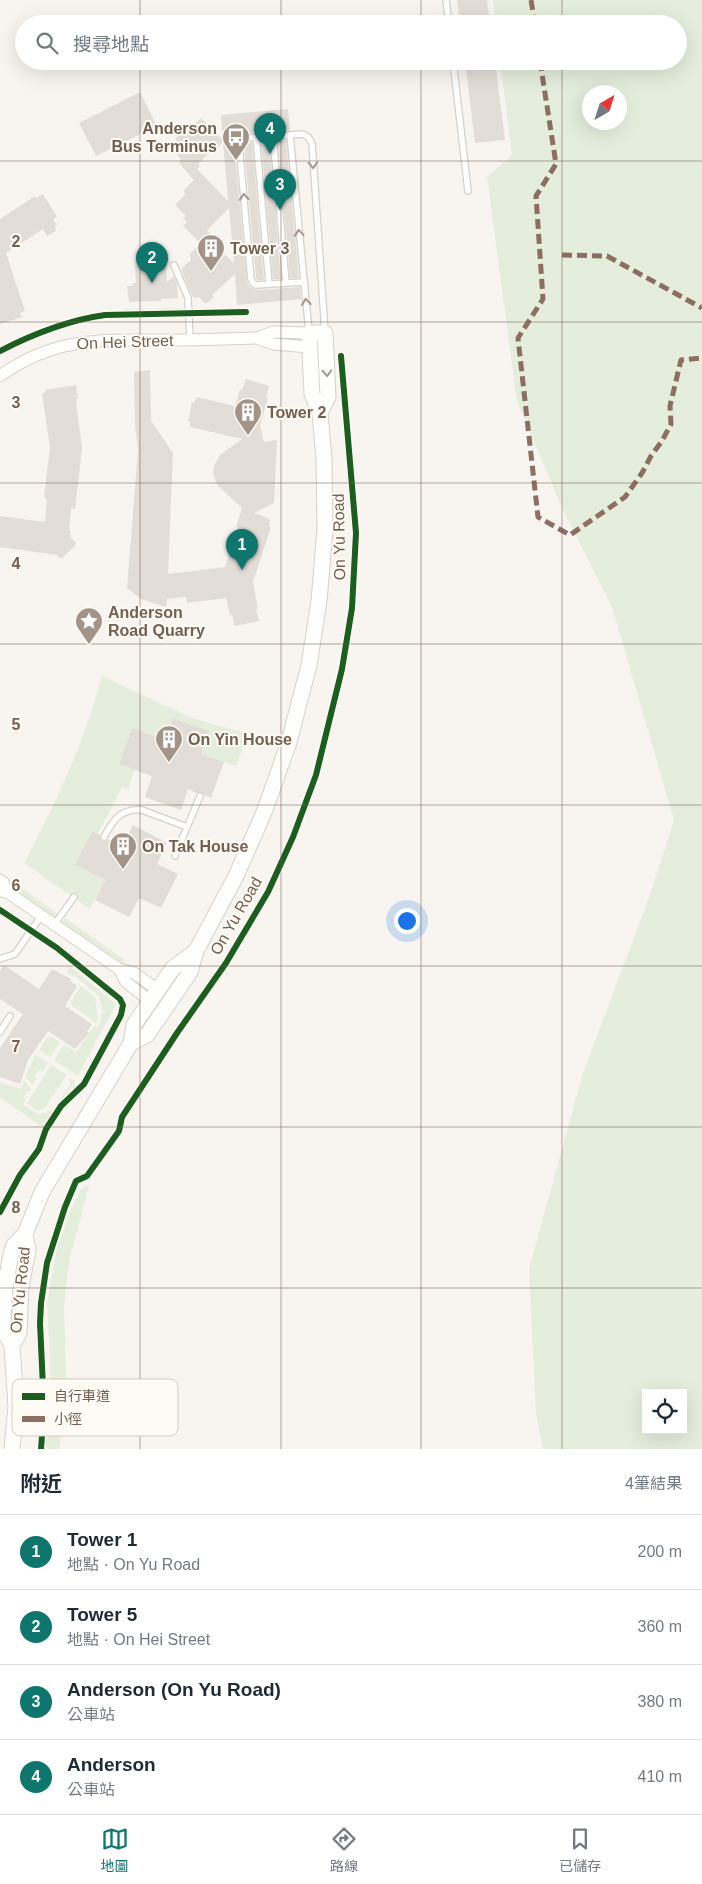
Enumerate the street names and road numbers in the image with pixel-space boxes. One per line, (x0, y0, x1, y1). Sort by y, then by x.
street label: On Hei Street (76, 332, 174, 352)
street label: On Yu Road (330, 493, 348, 581)
street label: On Yu Road (207, 874, 265, 958)
street label: On Yu Road (7, 1246, 33, 1334)

